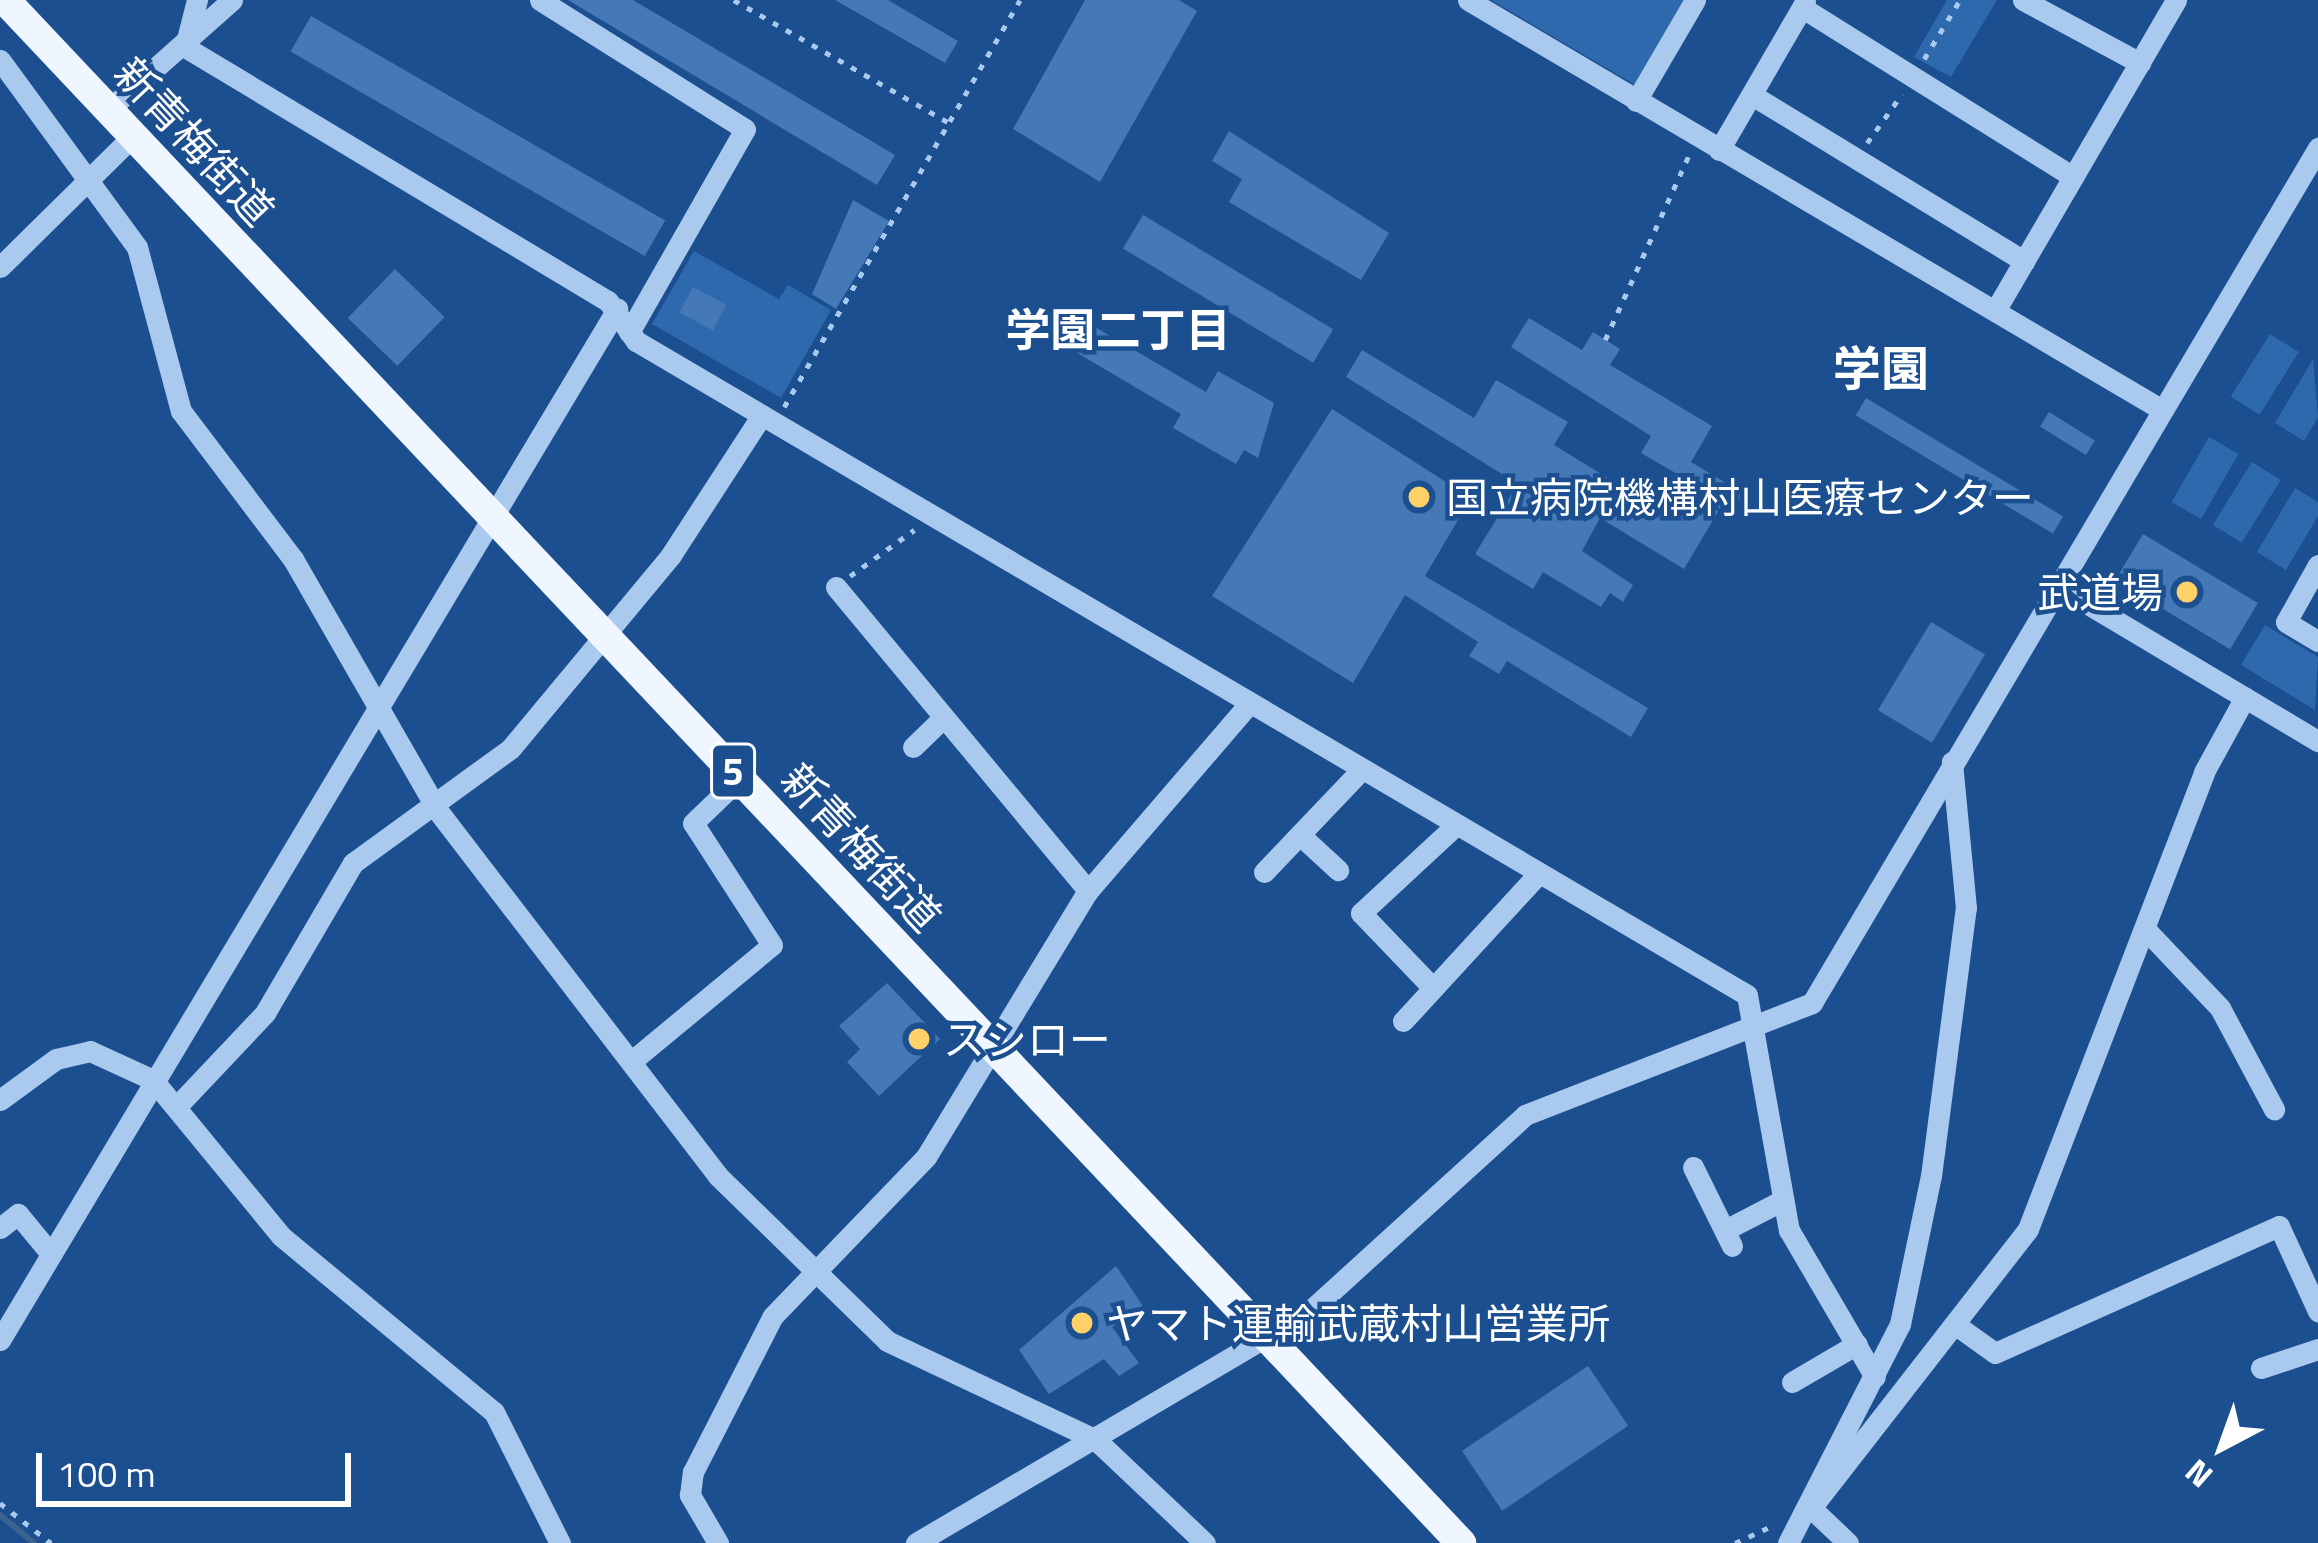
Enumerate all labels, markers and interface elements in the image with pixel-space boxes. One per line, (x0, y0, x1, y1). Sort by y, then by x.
street label: 新青梅街道 (105, 47, 285, 235)
district label: 学園二丁目 (1006, 303, 1230, 357)
district label: 学園 (1833, 340, 1929, 398)
place label: 国立病院機構村山医療センター (1446, 472, 2034, 522)
marker: 国立病院機構村山医療センター (1403, 481, 1435, 513)
place label: 武道場 (2037, 567, 2163, 617)
marker: 武道場 (2174, 579, 2200, 605)
road number: 5 (709, 738, 757, 804)
street label: 新青梅街道 (772, 753, 952, 941)
place label: スシロー (943, 1014, 1111, 1064)
marker: スシロー (906, 1026, 932, 1052)
place label: ヤマト運輸武蔵村山営業所 (1106, 1298, 1610, 1348)
marker: ヤマト運輸武蔵村山営業所 (1069, 1310, 1095, 1336)
north arrow (2162, 1387, 2282, 1507)
scale bar (42, 1429, 357, 1503)
text: 100 m (57, 1446, 156, 1501)
text: N (2173, 1448, 2223, 1501)

